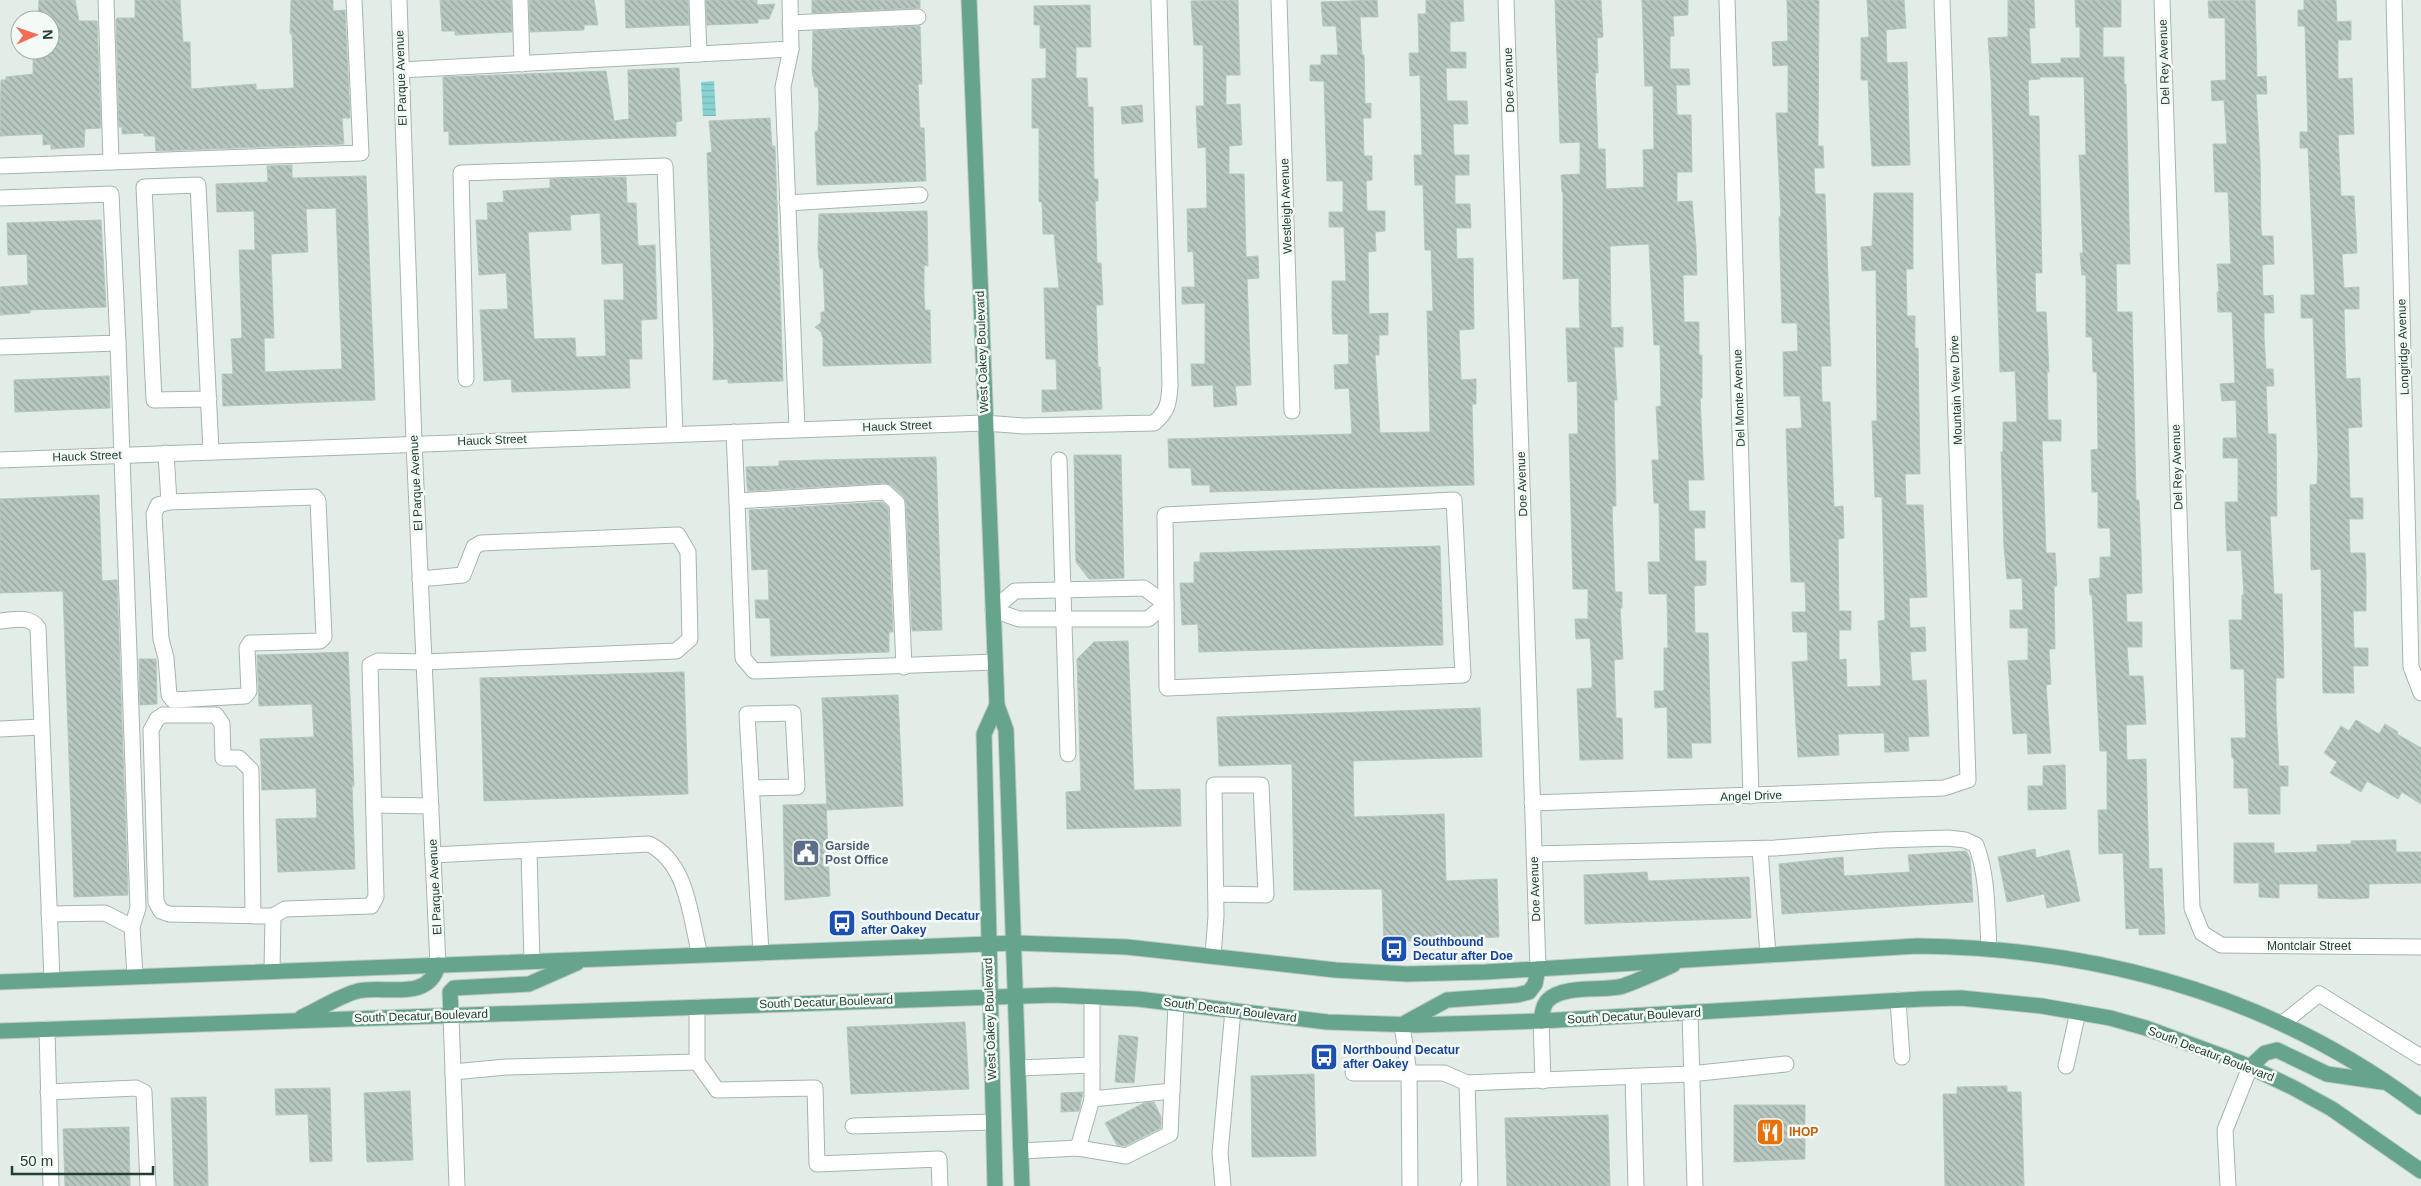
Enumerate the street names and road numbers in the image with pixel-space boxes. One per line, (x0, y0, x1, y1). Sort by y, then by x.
street label: Del Rey Avenue (2155, 19, 2172, 105)
street label: El Parque Avenue (392, 30, 410, 126)
street label: Doe Avenue (1501, 47, 1517, 113)
street label: Westleigh Avenue (1277, 158, 1295, 254)
street label: West Oakey Boulevard (973, 291, 991, 413)
street label: Longridge Avenue (2394, 298, 2412, 395)
street label: Mountain View Drive (1947, 335, 1965, 445)
street label: Del Monte Avenue (1730, 349, 1748, 447)
street label: Hauck Street (862, 418, 933, 434)
street label: Del Rey Avenue (2168, 424, 2185, 510)
street label: Hauck Street (457, 432, 528, 448)
street label: El Parque Avenue (406, 434, 425, 531)
street label: Hauck Street (52, 448, 123, 464)
street label: Doe Avenue (1514, 451, 1530, 517)
street label: Angel Drive (1720, 788, 1783, 804)
street label: El Parque Avenue (425, 838, 444, 935)
street label: Doe Avenue (1527, 856, 1543, 922)
street label: Montclair Street (2267, 939, 2352, 953)
street label: West Oakey Boulevard (981, 958, 999, 1080)
street label: South Decatur Boulevard (759, 993, 893, 1011)
street label: South Decatur Boulevard (1163, 995, 1297, 1025)
street label: South Decatur Boulevard (1567, 1006, 1701, 1026)
street label: South Decatur Boulevard (354, 1007, 488, 1025)
street label: South Decatur Boulevard (2146, 1023, 2276, 1085)

